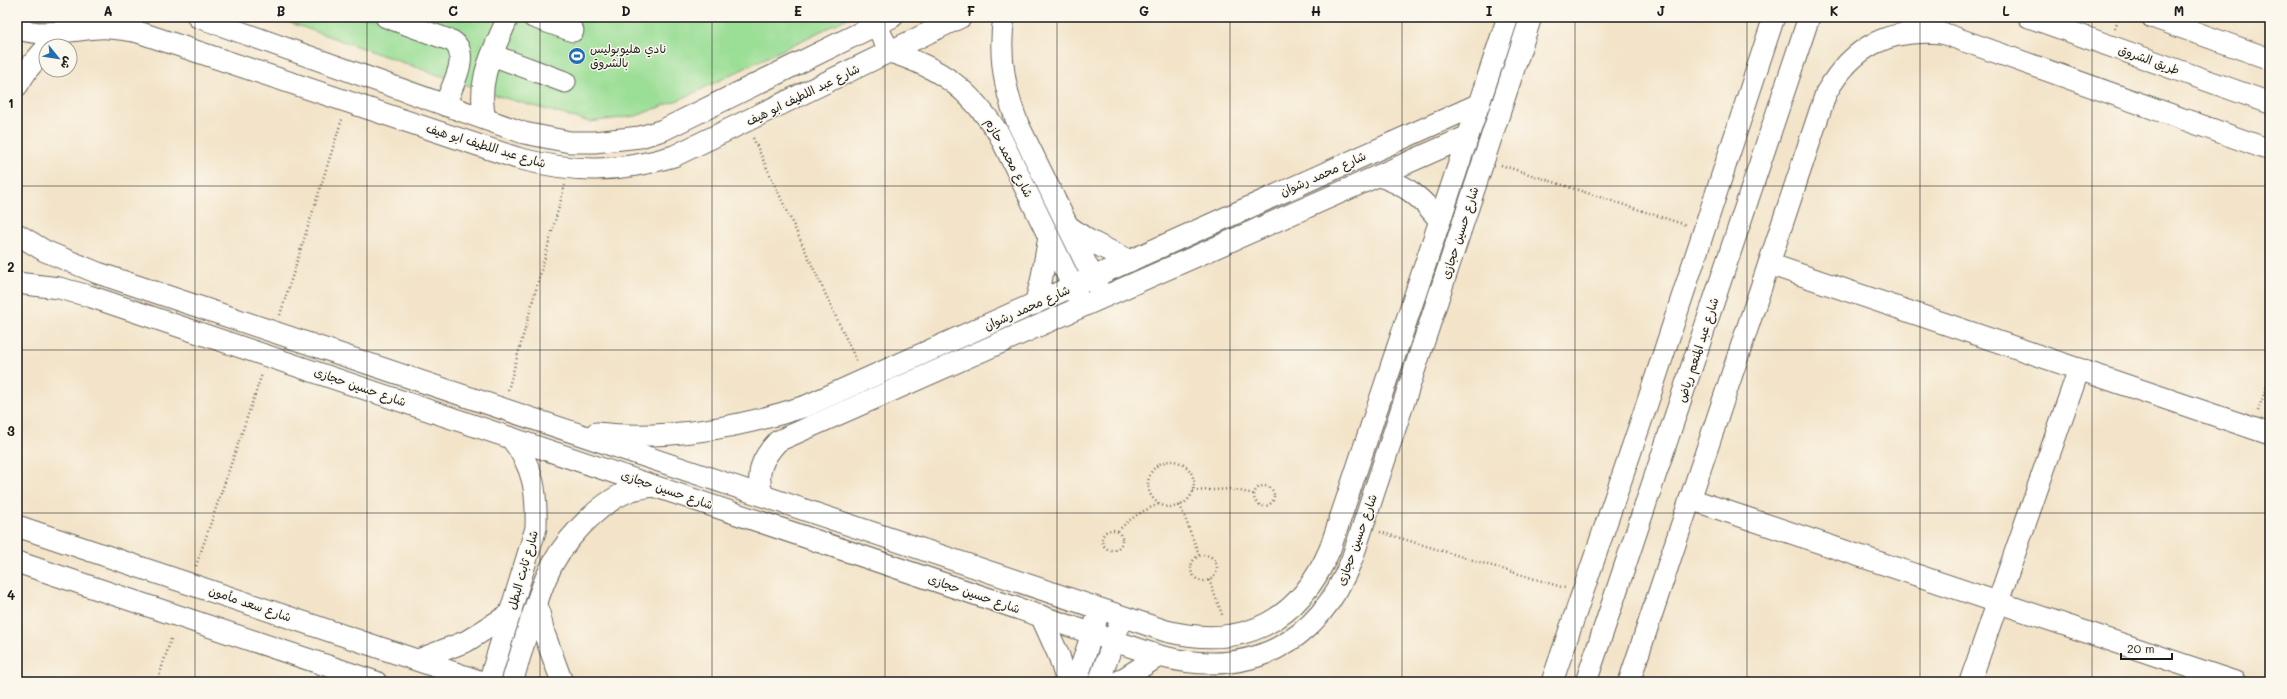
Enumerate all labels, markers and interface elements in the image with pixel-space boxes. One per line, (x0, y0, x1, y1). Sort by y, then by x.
text: A (103, 2, 113, 19)
text: B (277, 2, 286, 19)
text: C (448, 2, 458, 19)
text: D (621, 2, 631, 19)
text: E (794, 2, 802, 19)
text: F (967, 2, 975, 19)
text: G (1139, 2, 1149, 19)
text: H (1311, 2, 1321, 19)
text: I (1486, 2, 1493, 19)
text: J (1657, 2, 1665, 19)
text: K (1830, 2, 1839, 19)
text: L (2002, 2, 2010, 19)
text: M (2174, 2, 2184, 19)
north arrow (38, 38, 78, 78)
place label: نادي هليوبوليس بالشروق (590, 40, 666, 71)
street label: طريق الشروق (2116, 41, 2182, 78)
sports icon: نادي هليوبوليس بالشروق (567, 46, 587, 66)
text: ش (58, 54, 77, 72)
street label: شارع عبد اللطيف ابو هيف (743, 60, 863, 130)
text: 1 (8, 94, 14, 111)
street label: شارع محمد حازم (981, 115, 1037, 201)
street label: شارع عبد اللطيف ابو هيف (424, 119, 548, 173)
street label: شارع محمد رشوان (1277, 147, 1369, 201)
street label: شارع حسين حجازى (1437, 184, 1483, 282)
text: 2 (7, 258, 15, 275)
street label: شارع محمد رشوان (981, 281, 1073, 335)
street label: شارع عبد المنعم رياض (1673, 295, 1723, 405)
street label: شارع حسين حجازى (312, 363, 408, 411)
text: 3 (7, 422, 15, 439)
street label: شارع حسين حجازى (619, 466, 715, 514)
street label: شارع حسين حجازى (1332, 492, 1382, 588)
street label: شارع ثابت البطل (503, 528, 543, 612)
street label: شارع حسين حجازى (926, 570, 1022, 618)
street label: شارع سعد مأمون (206, 581, 294, 627)
text: 4 (7, 586, 15, 603)
scale bar (2121, 635, 2172, 661)
text: 20 m (2127, 640, 2155, 656)

